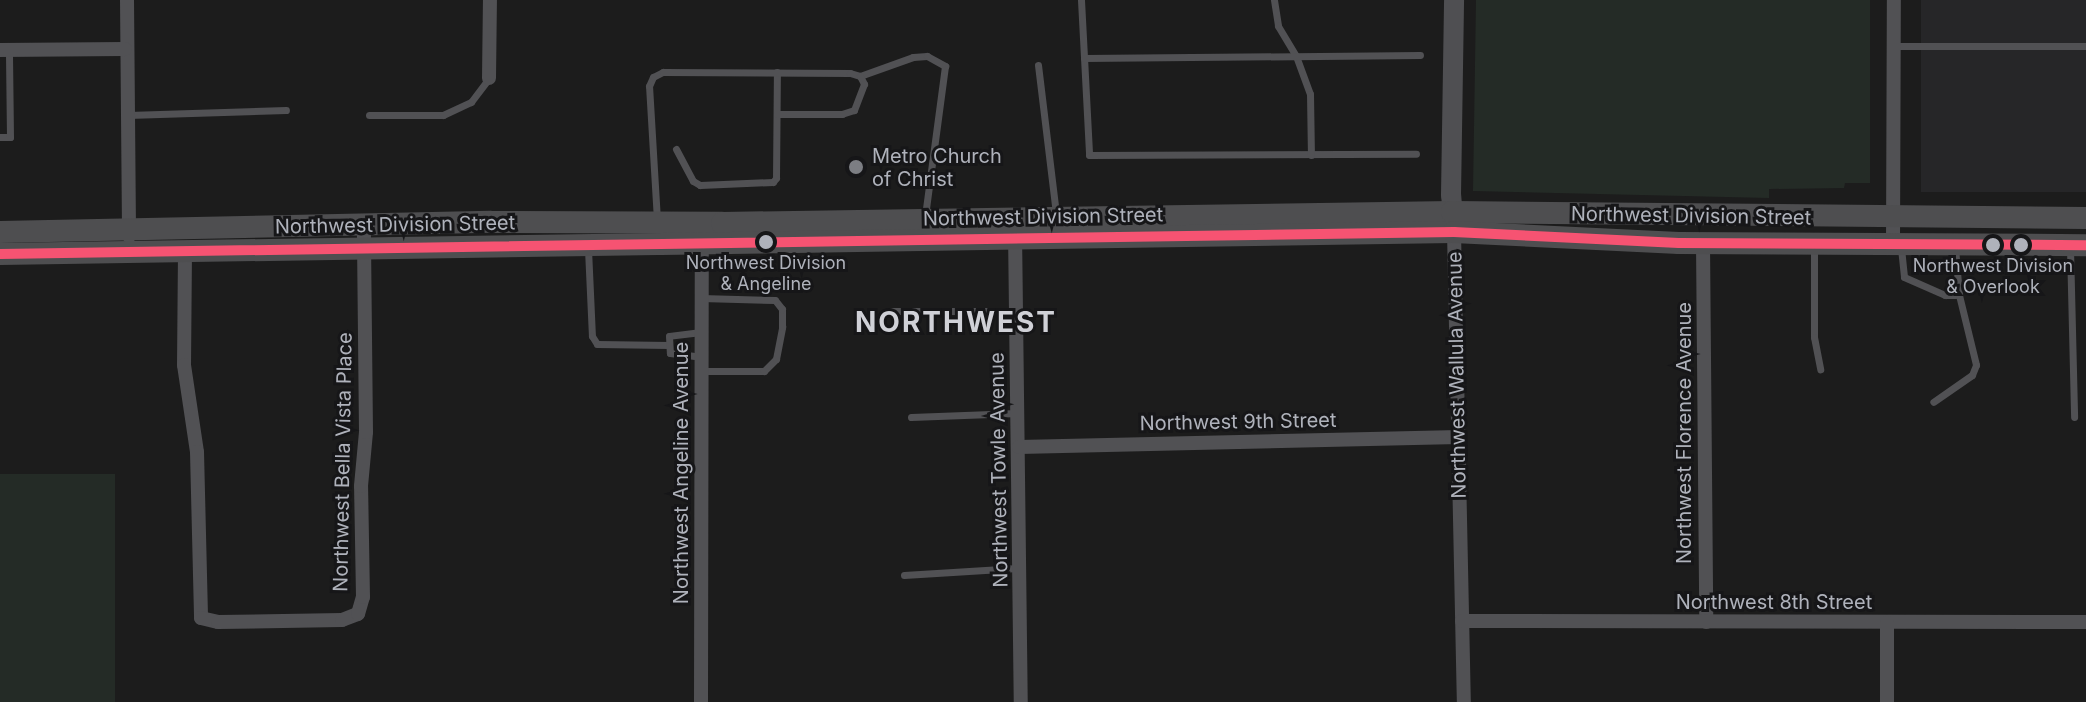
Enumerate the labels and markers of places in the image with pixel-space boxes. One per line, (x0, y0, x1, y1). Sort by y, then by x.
place label: Metro Church of Christ (872, 144, 1002, 191)
marker: Metro Church of Christ (847, 158, 865, 176)
marker: Northwest Division & Angeline (758, 234, 774, 250)
marker: Northwest Division & Overlook (1985, 237, 2001, 253)
unlabelled marker (2013, 237, 2029, 253)
place label: Northwest Division & Angeline (686, 253, 846, 296)
place label: Northwest Division & Overlook (1913, 256, 2073, 298)

